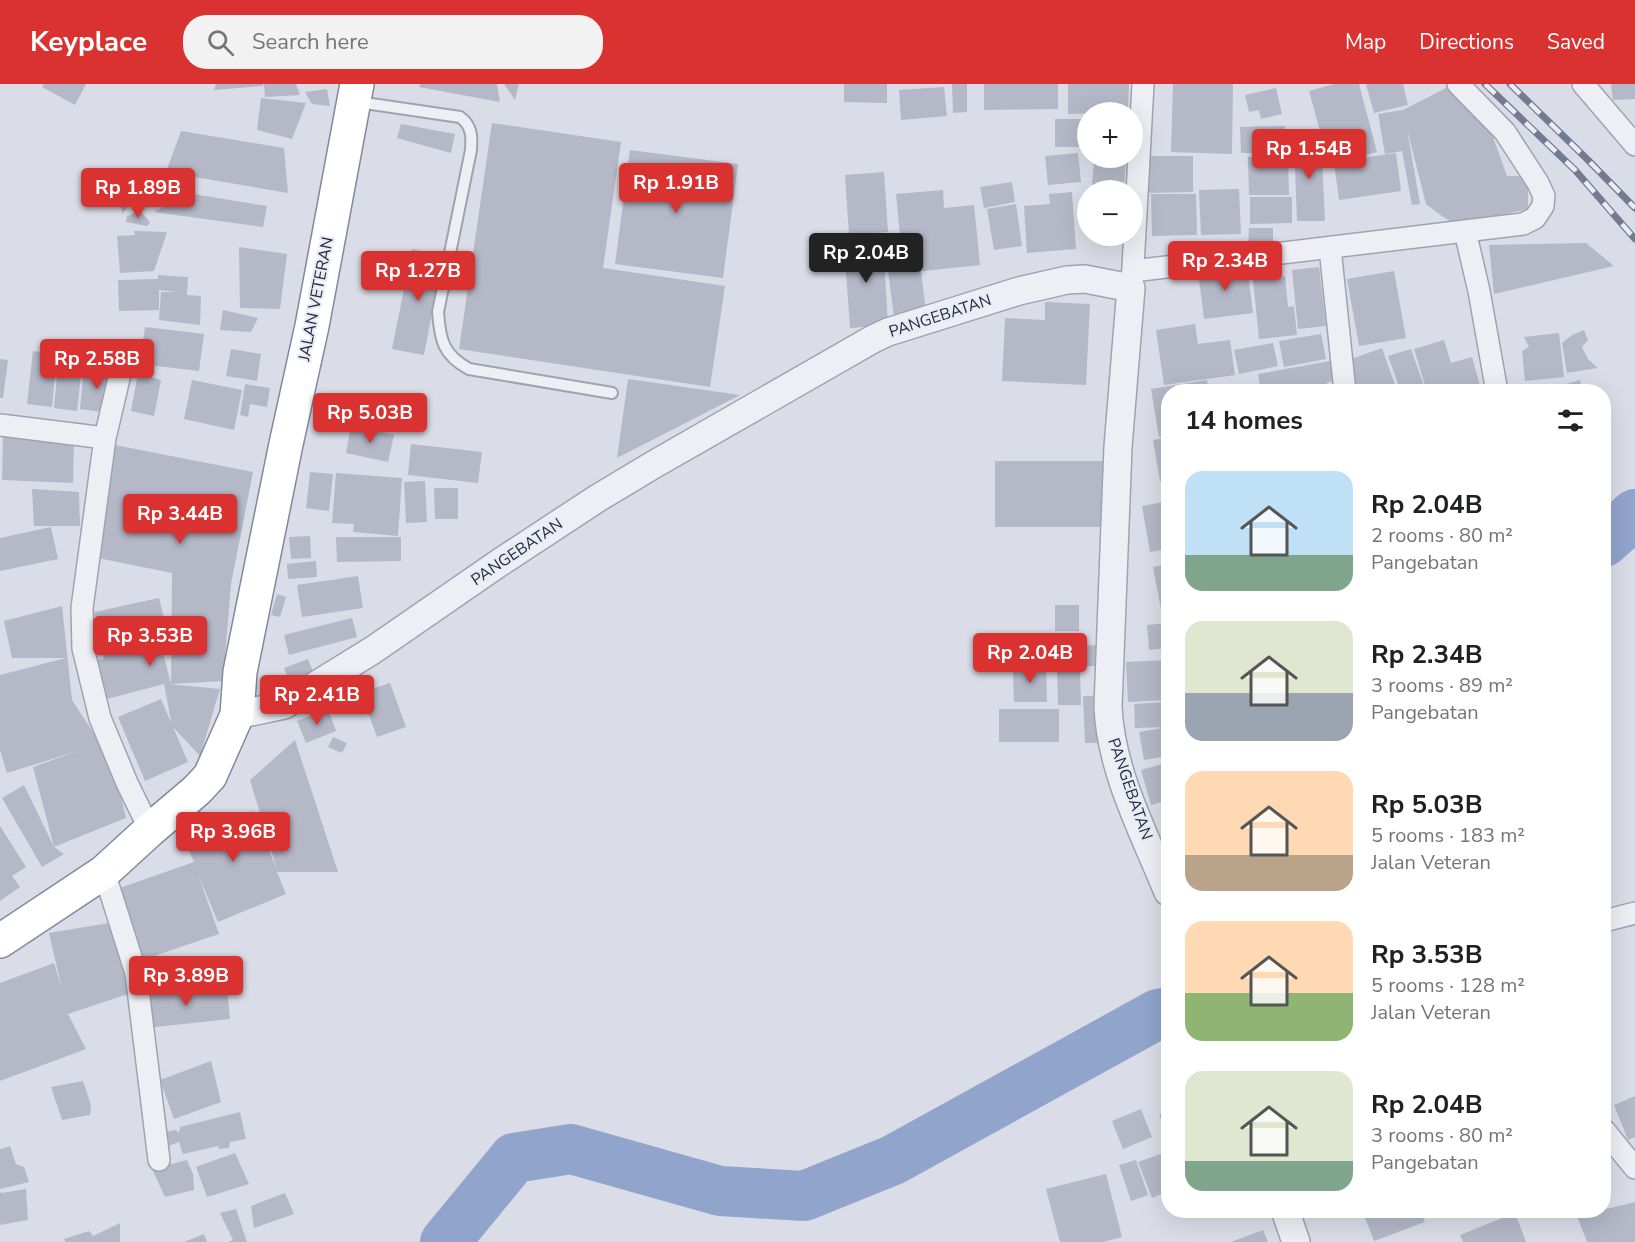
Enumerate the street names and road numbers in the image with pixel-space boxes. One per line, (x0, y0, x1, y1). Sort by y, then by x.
street label: JALAN VETERAN (293, 235, 339, 364)
street label: PANGEBATAN (886, 289, 994, 343)
street label: PANGEBATAN (467, 513, 567, 591)
street label: PANGEBATAN (1102, 735, 1158, 843)

